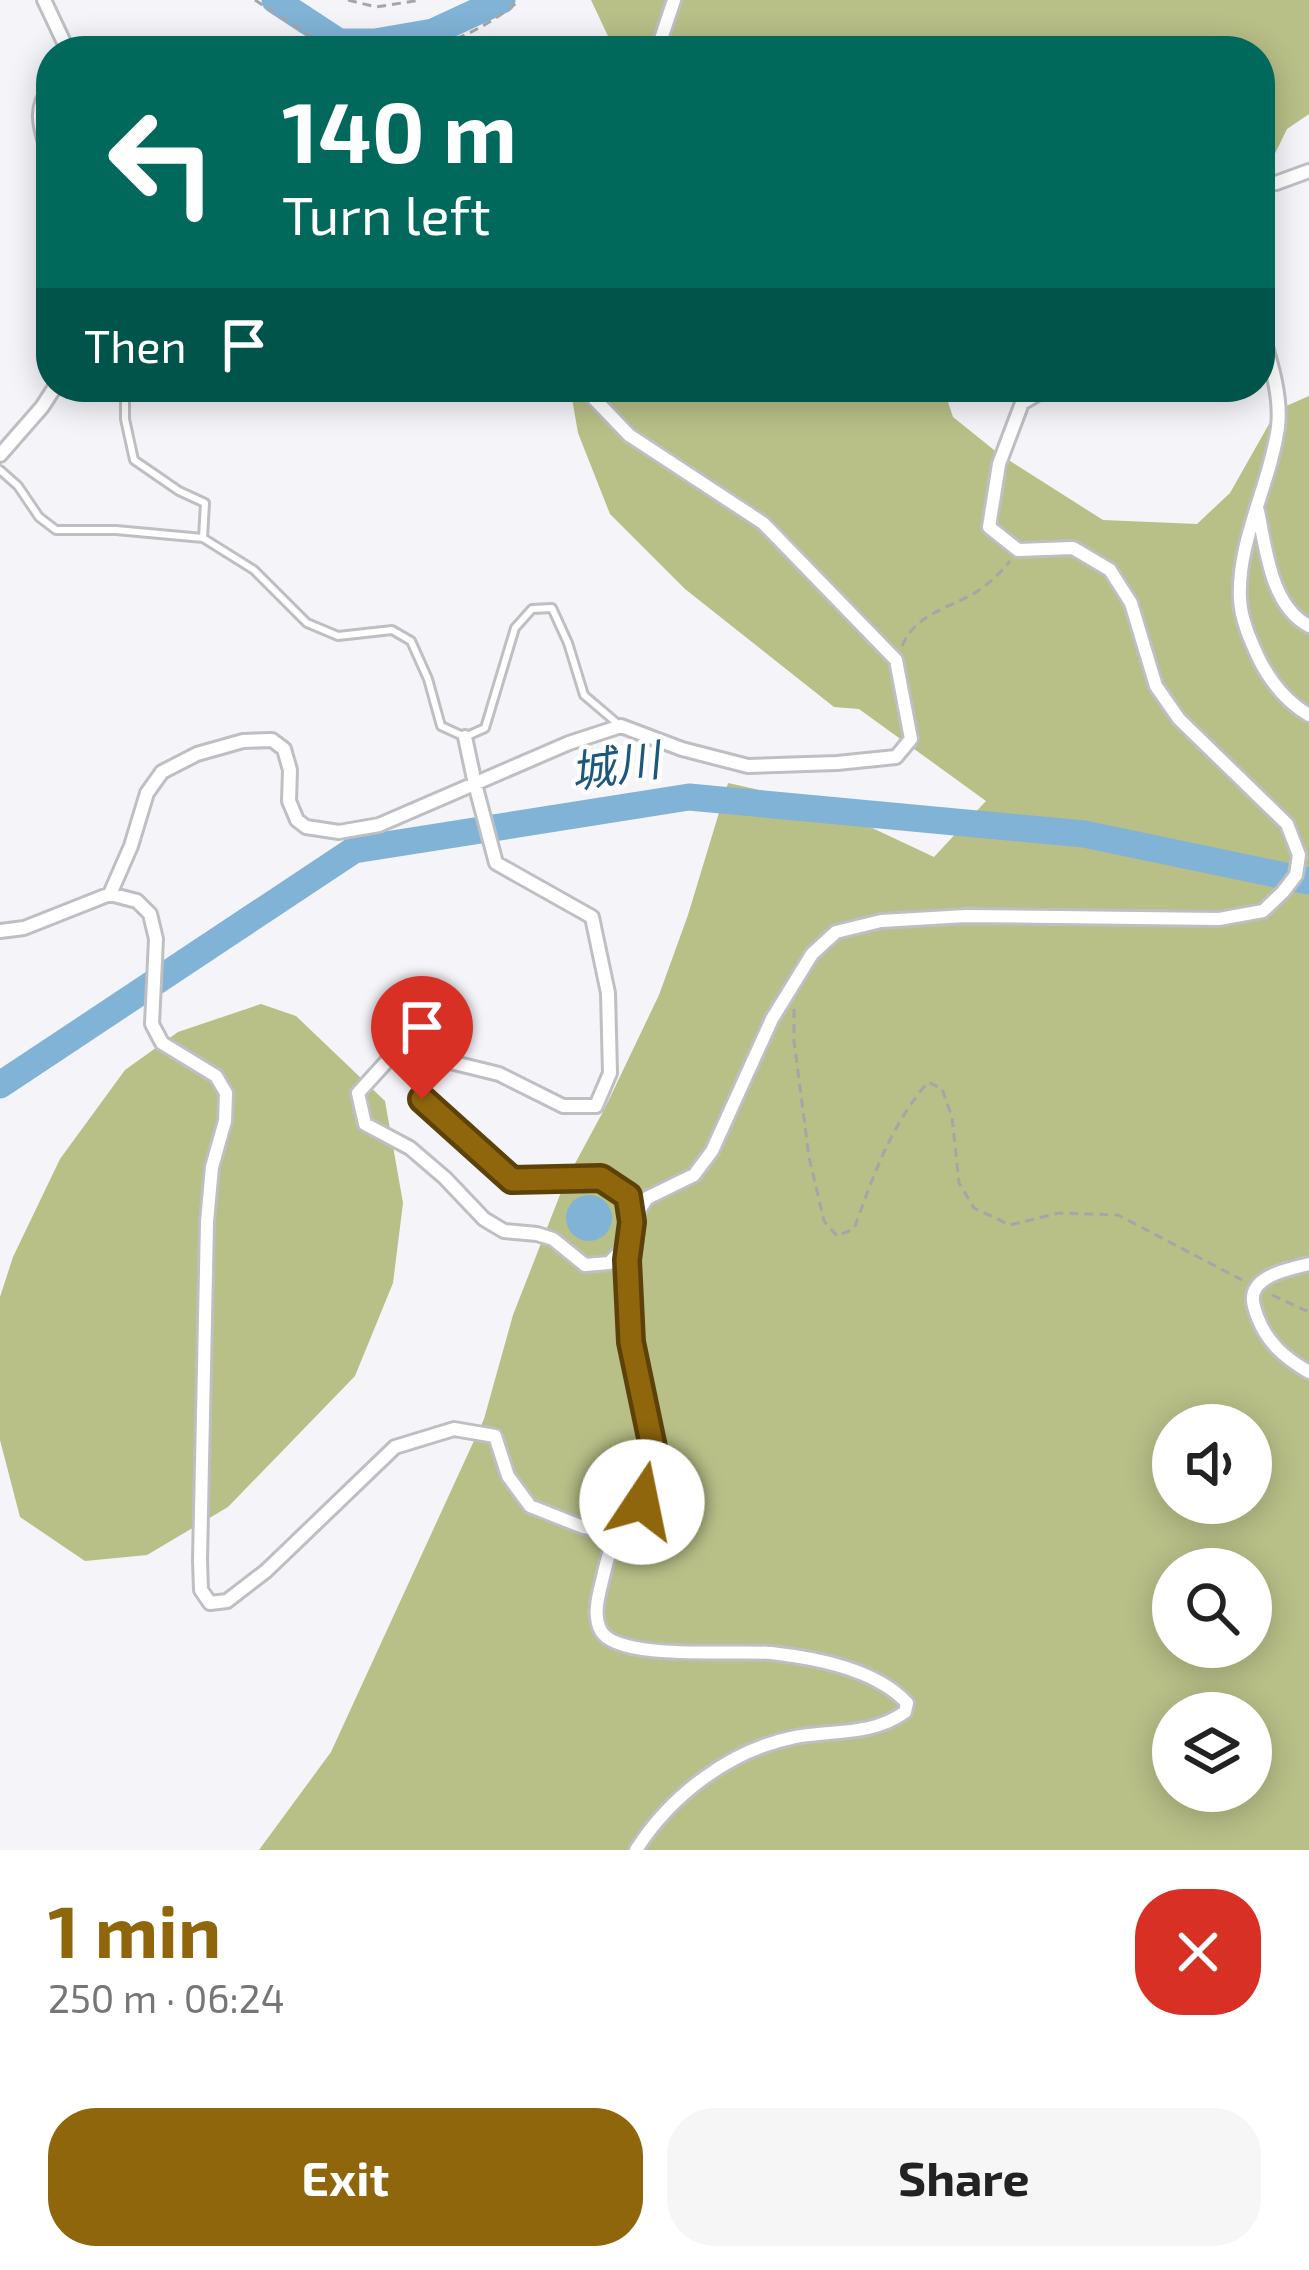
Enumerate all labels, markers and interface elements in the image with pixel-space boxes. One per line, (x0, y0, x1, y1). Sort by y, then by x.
text: 140 m (282, 79, 517, 180)
icon: left (84, 84, 240, 240)
text: Turn left (282, 181, 491, 246)
icon: arrive (211, 312, 277, 378)
text: Then (84, 318, 187, 372)
water label: 城川 (566, 730, 667, 798)
pin (371, 976, 473, 1099)
icon: arrive (389, 994, 455, 1060)
map controls (1152, 1404, 1272, 1812)
button: sound (1152, 1404, 1272, 1524)
position arrow (579, 1439, 705, 1565)
button: search (1152, 1548, 1272, 1668)
button: layers (1152, 1692, 1272, 1812)
text: 1 min (48, 1886, 221, 1972)
button: close (1135, 1889, 1261, 2015)
text: 250 m · 06:24 (48, 1974, 285, 2021)
button: Exit (48, 2108, 643, 2246)
button: Share (667, 2108, 1261, 2246)

